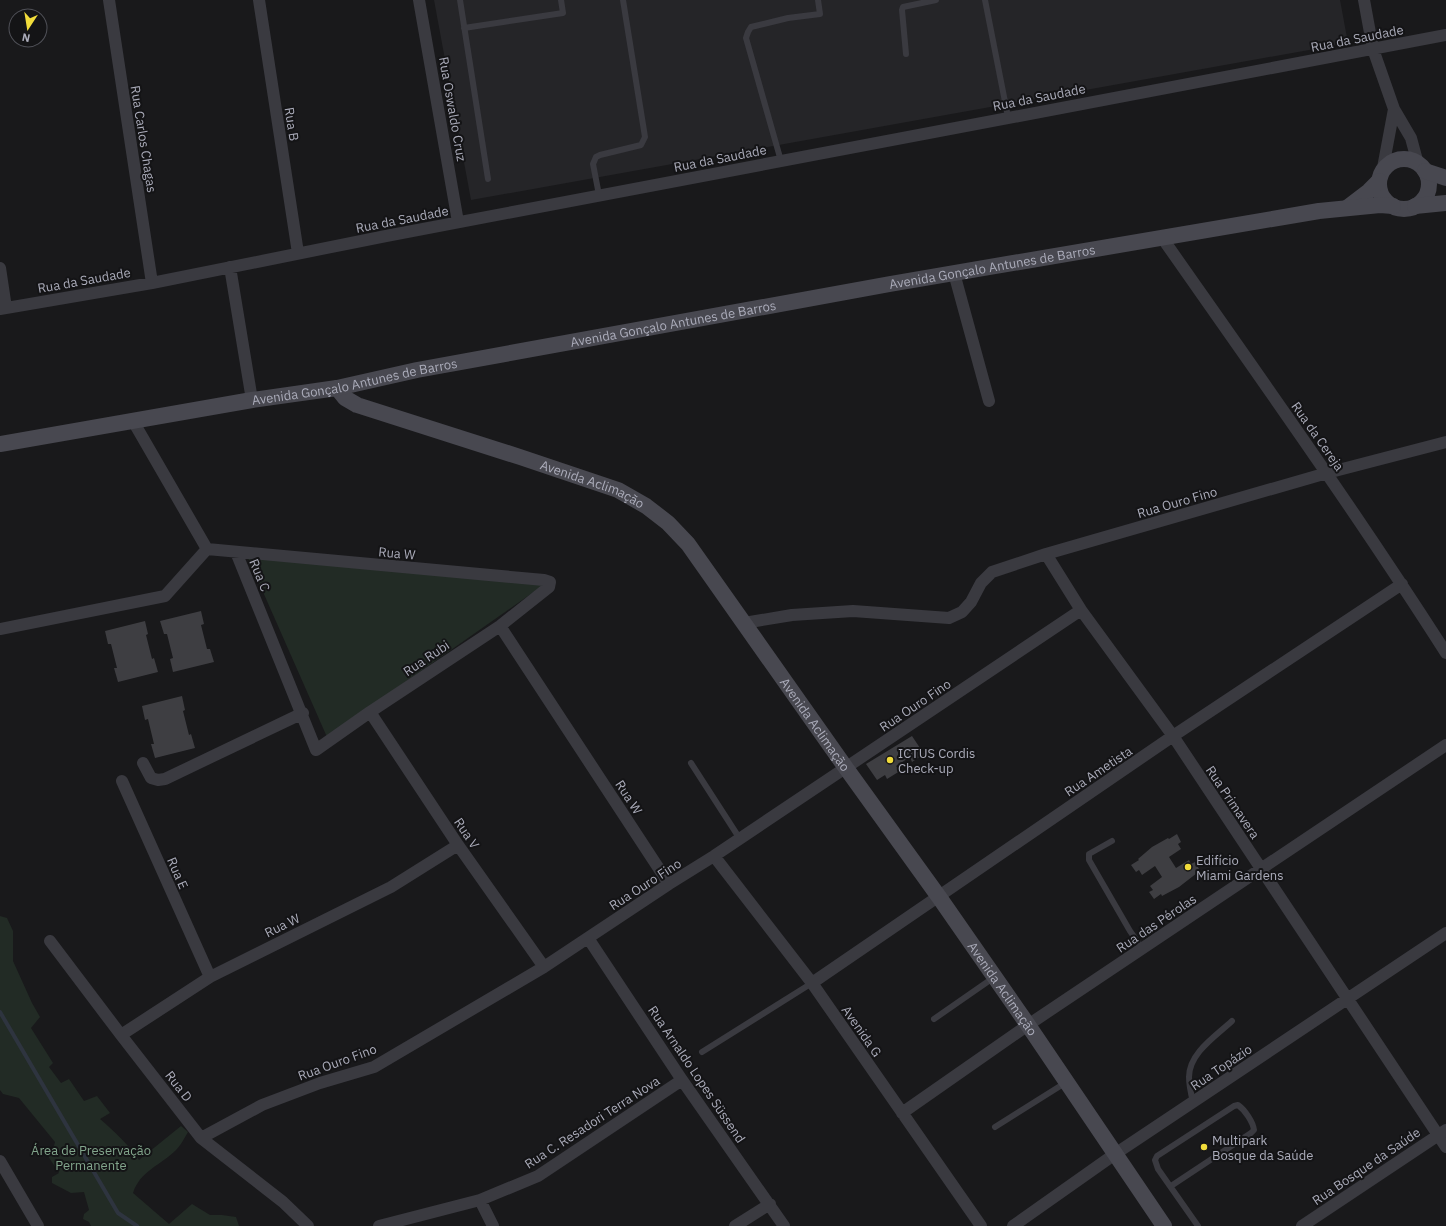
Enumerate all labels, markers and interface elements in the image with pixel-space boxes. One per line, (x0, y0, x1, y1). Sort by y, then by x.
north arrow (8, 8, 48, 48)
street label: Rua da Saudade (1309, 21, 1405, 56)
text: N (21, 30, 31, 45)
street label: Rua Oswaldo Cruz (435, 56, 470, 163)
street label: Rua da Saudade (991, 80, 1087, 115)
street label: Rua Carlos Chagas (127, 84, 160, 194)
street label: Rua B (280, 106, 303, 142)
street label: Rua da Saudade (672, 141, 768, 176)
street label: Rua da Saudade (354, 202, 450, 237)
street label: Avenida Gonçalo Antunes de Barros (888, 241, 1097, 293)
street label: Rua da Saudade (36, 264, 132, 297)
street label: Avenida Gonçalo Antunes de Barros (569, 297, 778, 351)
street label: Avenida Gonçalo Antunes de Barros (251, 355, 459, 409)
street label: Rua da Cereja (1288, 398, 1348, 474)
street label: Avenida Aclimação (538, 456, 647, 512)
street label: Rua Ouro Fino (1135, 483, 1219, 522)
street label: Rua W (378, 543, 417, 564)
street label: Rua C (245, 556, 274, 594)
street label: Rua Rubi (400, 637, 453, 680)
street label: Avenida Aclimação (776, 675, 854, 775)
street label: Rua Ouro Fino (876, 675, 954, 736)
street label: Rua Ametista (1061, 743, 1135, 800)
place label: ICTUS Cordis Check-up (898, 745, 975, 777)
marker: ICTUS Cordis Check-up (885, 755, 895, 765)
street label: Rua Primavera (1202, 762, 1263, 842)
street label: Rua W (611, 777, 646, 818)
street label: Rua V (450, 815, 483, 852)
place label: Edifício Miami Gardens (1196, 852, 1283, 884)
street label: Rua E (163, 855, 192, 892)
street label: Rua Ouro Fino (606, 855, 685, 914)
marker: Edifício Miami Gardens (1183, 862, 1193, 872)
street label: Rua das Pérolas (1113, 890, 1200, 957)
street label: Rua W (262, 909, 303, 941)
street label: Avenida Aclimação (964, 939, 1041, 1039)
street label: Rua Arnaldo Lopes Süssend (644, 1002, 749, 1146)
street label: Avenida G (838, 1002, 885, 1060)
street label: Rua Ouro Fino (295, 1040, 379, 1085)
street label: Rua Topázio (1187, 1041, 1255, 1094)
street label: Rua D (161, 1068, 196, 1105)
street label: Rua C. Resadori Terra Nova (522, 1072, 663, 1172)
street label: Rua Bosque da Saúde (1309, 1124, 1424, 1209)
place label: Multipark Bosque da Saúde (1212, 1132, 1313, 1164)
park label: Área de Preservação Permanente (31, 1142, 151, 1174)
marker: Multipark Bosque da Saúde (1199, 1142, 1209, 1152)

